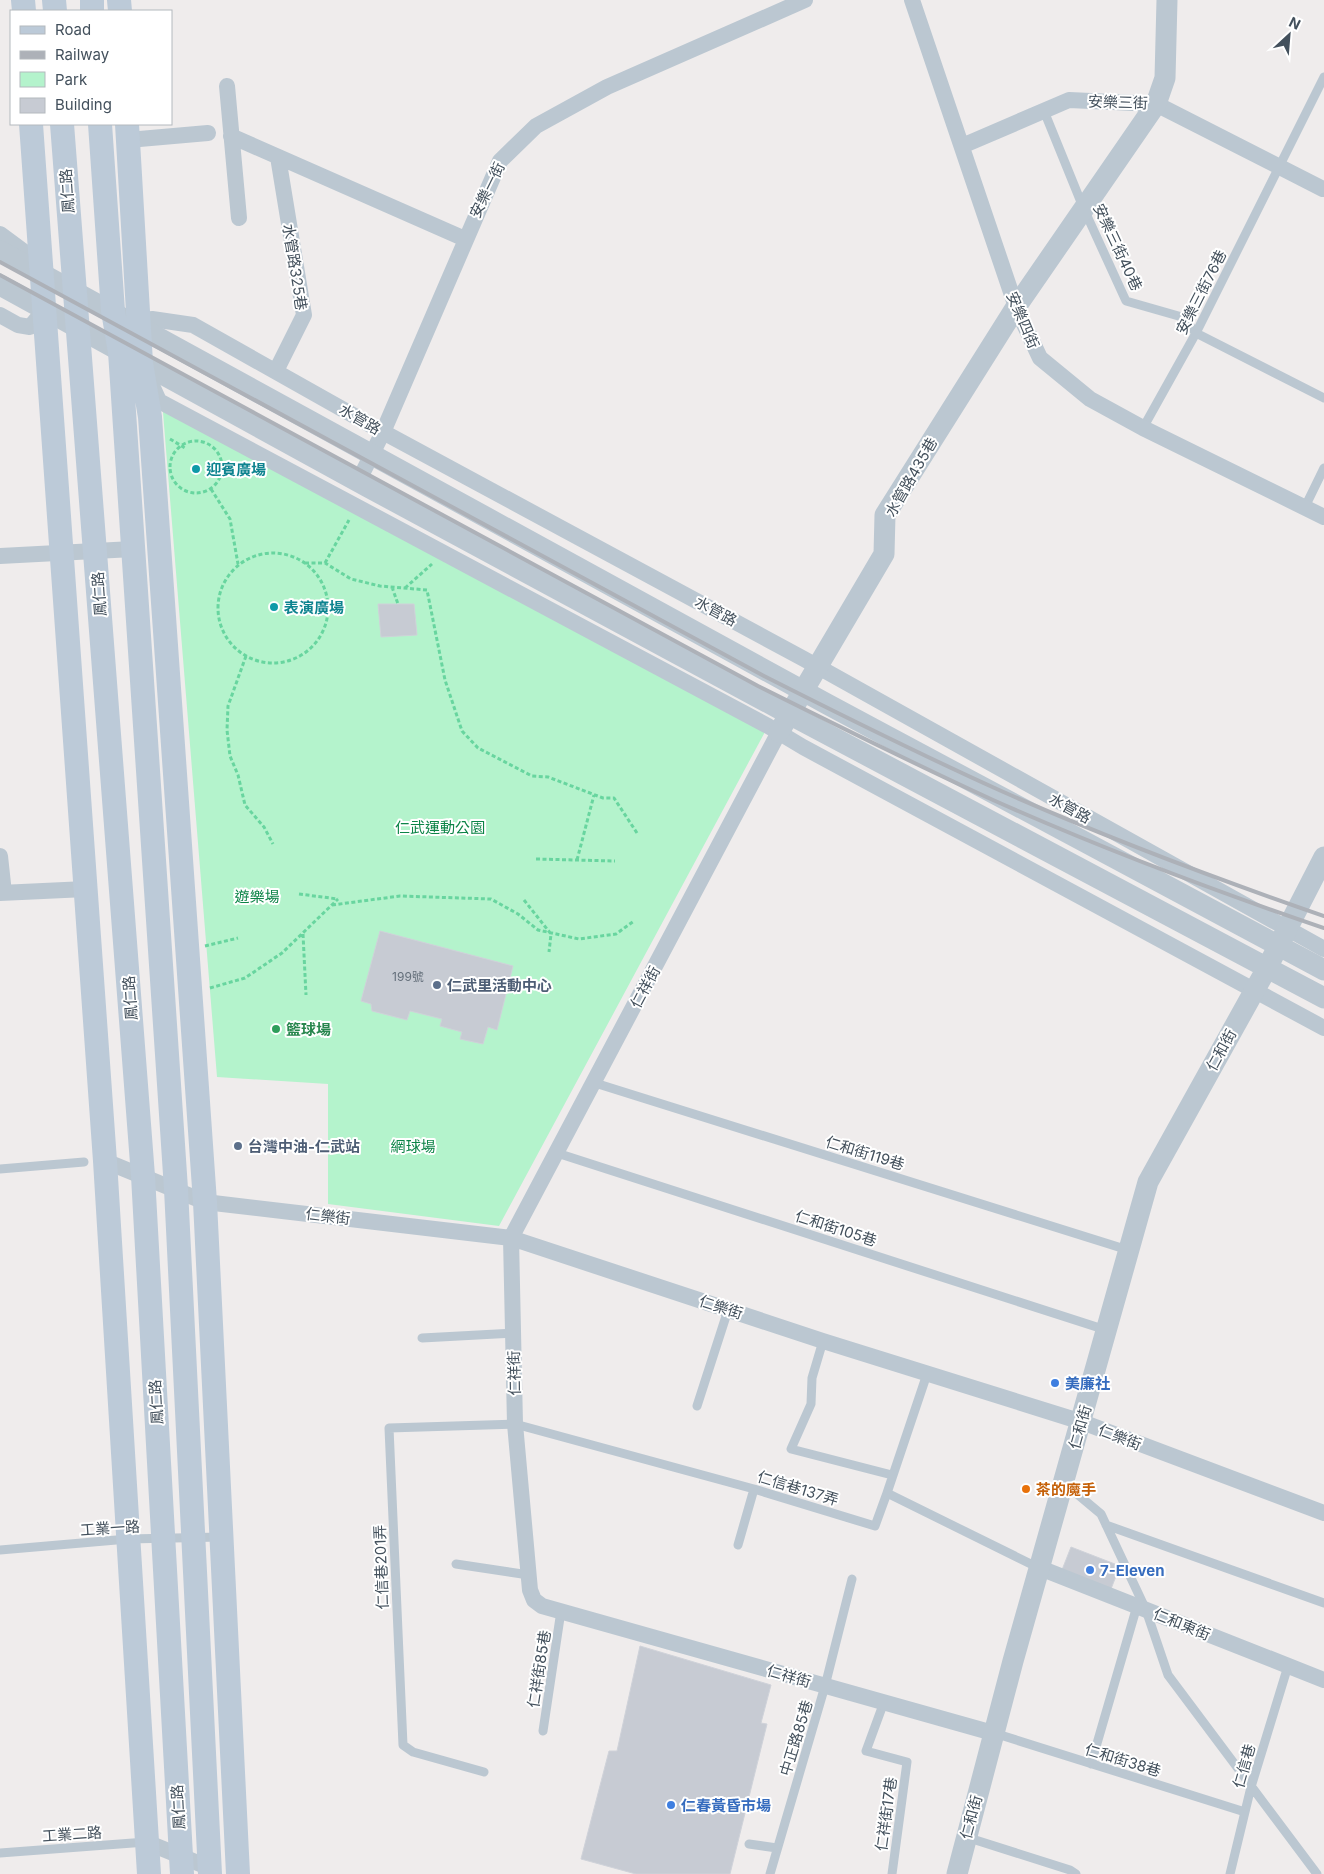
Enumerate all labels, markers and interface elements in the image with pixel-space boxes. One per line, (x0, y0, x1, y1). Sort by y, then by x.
legend (10, 10, 172, 125)
north arrow (1264, 10, 1314, 60)
text: N (1286, 13, 1303, 33)
text: Road (55, 20, 91, 39)
text: Railway (55, 45, 110, 64)
text: Park (55, 70, 88, 89)
street label: 安樂三街 (1088, 91, 1148, 113)
text: Building (55, 95, 112, 114)
street label: 安樂一街 (465, 159, 509, 221)
street label: 鳳仁路 (56, 168, 78, 214)
street label: 安樂三街40巷 (1089, 200, 1147, 294)
street label: 水管路325巷 (279, 222, 311, 312)
street label: 安樂三街76巷 (1172, 246, 1230, 338)
street label: 安樂四街 (1003, 289, 1043, 351)
street label: 水管路 (336, 400, 384, 438)
street label: 水管路435巷 (881, 434, 941, 520)
place label: 迎賓廣場 (206, 460, 266, 479)
marker: 迎賓廣場 (190, 463, 202, 475)
street label: 鳳仁路 (88, 571, 110, 617)
street label: 水管路 (692, 592, 740, 630)
place label: 表演廣場 (284, 598, 344, 617)
marker: 表演廣場 (268, 601, 280, 613)
street label: 水管路 (1046, 789, 1094, 827)
park label: 仁武運動公園 (395, 818, 485, 837)
park label: 遊樂場 (234, 887, 280, 906)
street label: 仁祥街 (626, 963, 664, 1011)
house number: 199號 (392, 969, 424, 984)
street label: 鳳仁路 (119, 975, 141, 1021)
place label: 仁武里活動中心 (447, 976, 552, 995)
marker: 仁武里活動中心 (431, 979, 443, 991)
place label: 籃球場 (286, 1020, 331, 1039)
marker: 籃球場 (270, 1023, 282, 1035)
street label: 仁和街 (1202, 1026, 1240, 1074)
street label: 仁和街119巷 (823, 1132, 907, 1174)
place label: 台灣中油-仁武站 (248, 1137, 360, 1156)
park label: 網球場 (390, 1137, 436, 1156)
marker: 台灣中油-仁武站 (232, 1140, 244, 1152)
street label: 仁樂街 (305, 1204, 351, 1228)
street label: 仁和街105巷 (793, 1206, 879, 1250)
street label: 仁樂街 (697, 1291, 745, 1323)
street label: 仁祥街 (504, 1350, 524, 1396)
place label: 美廉社 (1065, 1374, 1110, 1393)
marker: 美廉社 (1049, 1377, 1061, 1389)
street label: 鳳仁路 (145, 1379, 167, 1425)
street label: 仁和街 (1065, 1403, 1095, 1451)
street label: 仁樂街 (1096, 1420, 1144, 1454)
street label: 仁信巷137弄 (755, 1467, 841, 1509)
place label: 茶的魔手 (1036, 1480, 1096, 1499)
marker: 茶的魔手 (1020, 1483, 1032, 1495)
street label: 工業一路 (79, 1516, 141, 1540)
street label: 仁信巷201弄 (370, 1524, 392, 1610)
place label: 7-Eleven (1100, 1561, 1165, 1580)
marker: 7-Eleven (1084, 1564, 1096, 1576)
street label: 仁和東街 (1151, 1604, 1213, 1644)
street label: 仁祥街85巷 (523, 1629, 555, 1709)
street label: 仁祥街 (765, 1661, 813, 1691)
street label: 中正路85巷 (775, 1698, 817, 1778)
street label: 仁和街38巷 (1083, 1739, 1163, 1781)
street label: 仁信巷 (1229, 1742, 1259, 1790)
street label: 仁祥街17巷 (871, 1776, 901, 1852)
street label: 鳳仁路 (167, 1784, 189, 1830)
street label: 仁和街 (956, 1793, 986, 1841)
place label: 仁春黃昏市場 (681, 1796, 771, 1815)
marker: 仁春黃昏市場 (665, 1799, 677, 1811)
street label: 工業二路 (41, 1822, 103, 1846)

